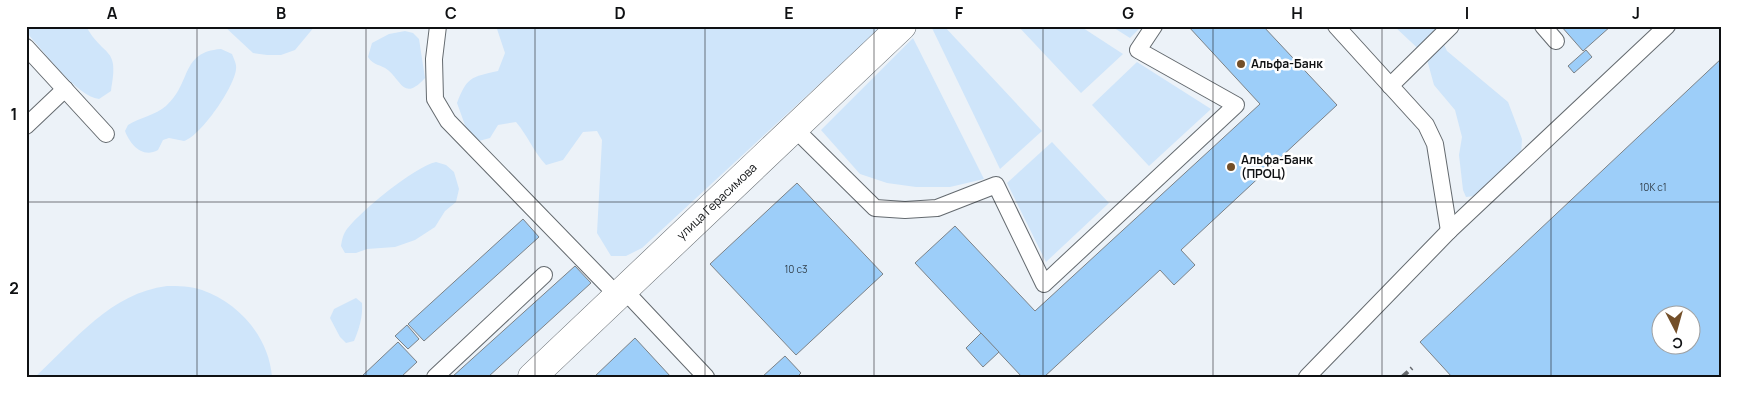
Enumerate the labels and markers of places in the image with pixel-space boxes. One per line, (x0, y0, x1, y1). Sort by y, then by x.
place label: Альфа-Банк (1251, 55, 1323, 72)
marker: Альфа-Банк (1235, 58, 1247, 70)
place label: Альфа-Банк (ПРОЦ) (1241, 151, 1313, 182)
marker: Альфа-Банк (ПРОЦ) (1225, 161, 1237, 173)

